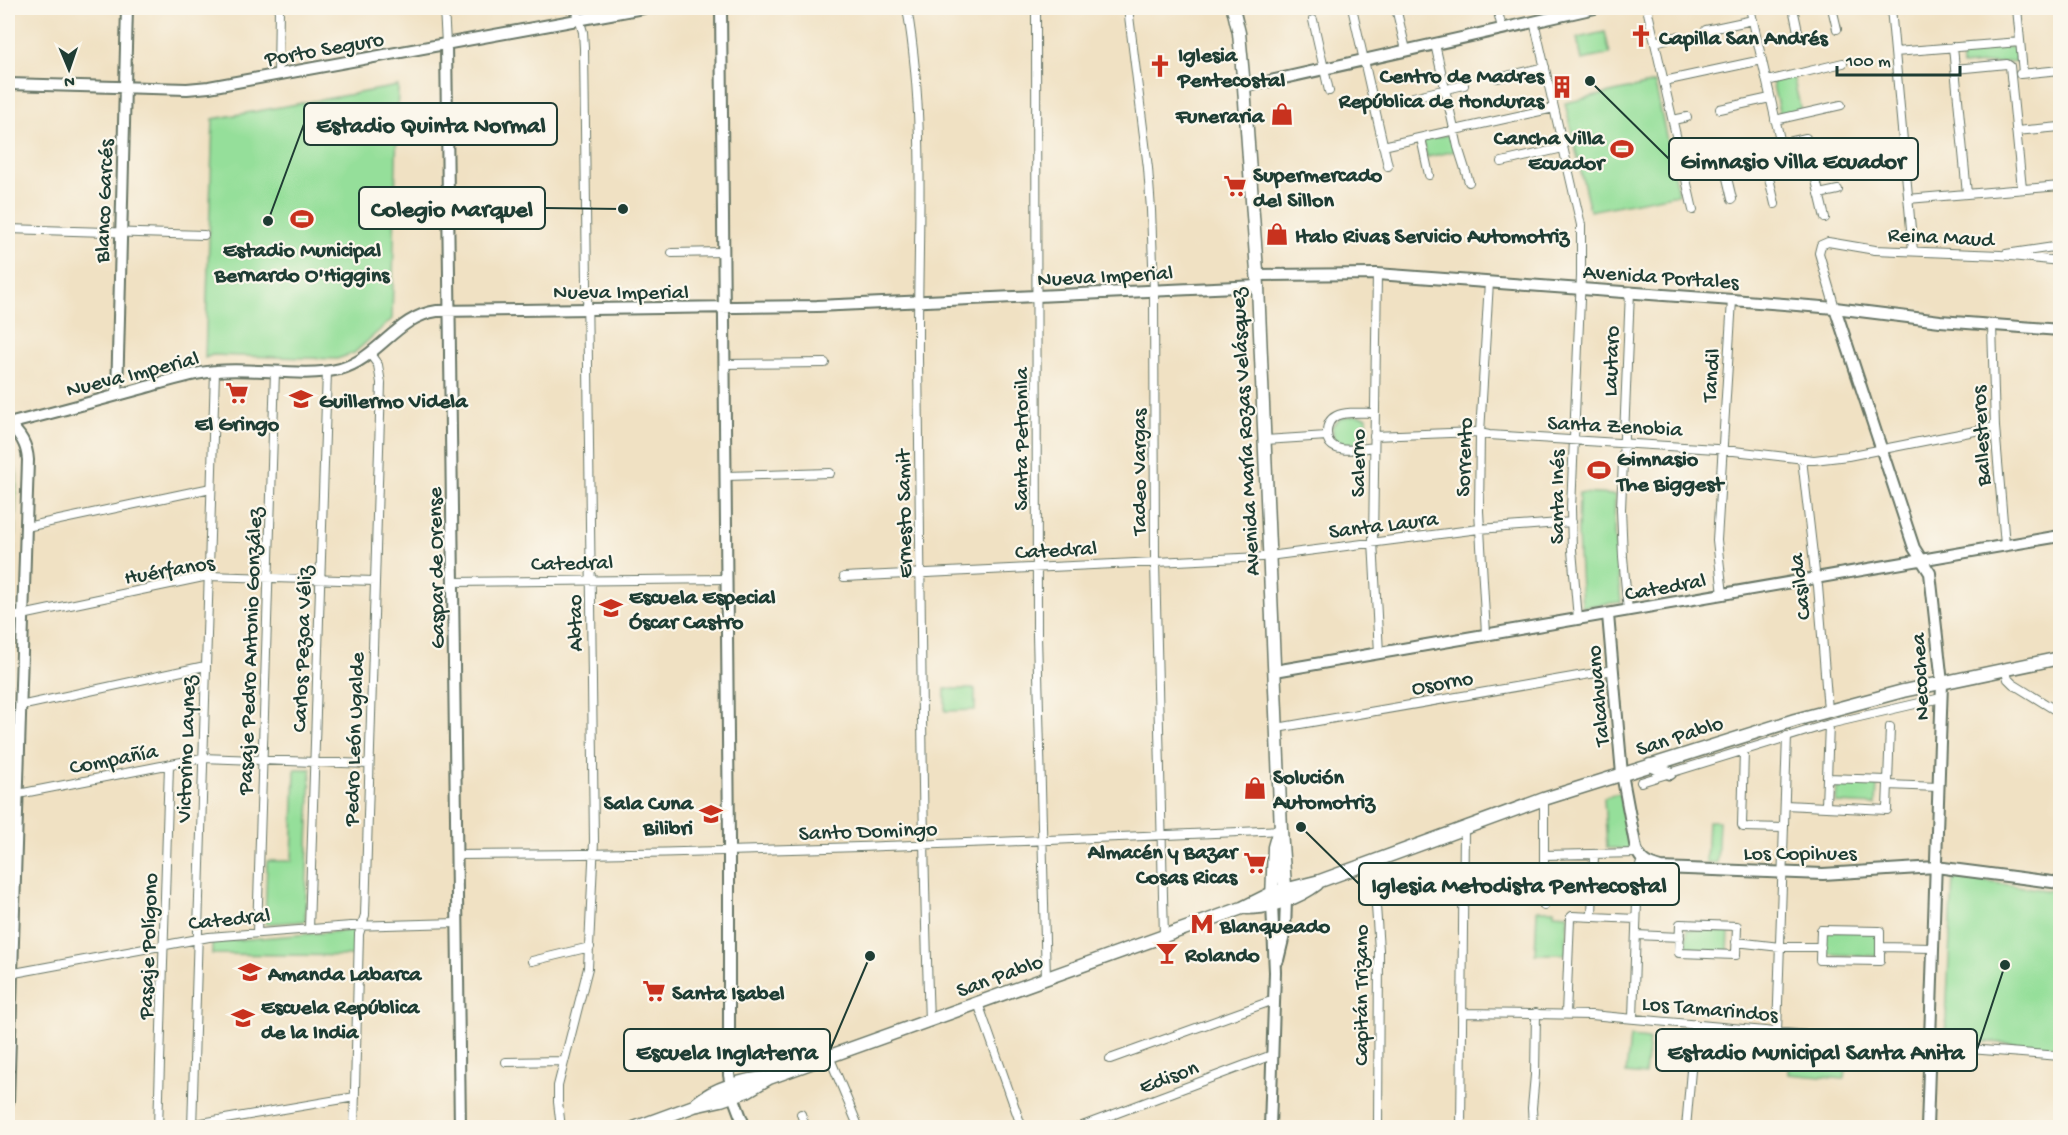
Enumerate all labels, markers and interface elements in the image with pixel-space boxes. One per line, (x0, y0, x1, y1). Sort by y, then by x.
church icon: Capilla San Andrés (1628, 23, 1654, 49)
place label: Capilla San Andrés (1658, 27, 1829, 53)
street label: Porto Seguro (262, 28, 386, 74)
north arrow (39, 39, 99, 99)
scale bar (1837, 39, 1960, 77)
place label: Iglesia Pentecostal (1177, 44, 1285, 95)
text: 100 m (1845, 52, 1891, 73)
church icon: Iglesia Pentecostal (1147, 53, 1173, 79)
place label: Centro de Madres República de Honduras (1338, 65, 1546, 116)
text: N (63, 71, 75, 90)
building icon: Centro de Madres República de Honduras (1549, 74, 1575, 100)
shop icon: Funeraria (1269, 101, 1295, 127)
callout: Estadio Quinta Normal (304, 103, 557, 145)
place label: Funeraria (1175, 105, 1266, 131)
text: Estadio Quinta Normal (316, 113, 546, 142)
place label: Cancha Villa Ecuador (1493, 127, 1606, 178)
sports icon: Cancha Villa Ecuador (1609, 136, 1635, 162)
street label: Blanco Garcés (91, 138, 121, 264)
callout: Gimnasio Villa Ecuador (1669, 138, 1918, 180)
text: Gimnasio Villa Ecuador (1680, 149, 1908, 178)
place label: Supermercado del Sillon (1253, 164, 1383, 215)
supermarket icon: Supermercado del Sillon (1222, 173, 1248, 199)
callout: Colegio Marquel (359, 187, 545, 229)
text: Colegio Marquel (371, 197, 533, 226)
sports icon: Estadio Municipal Bernardo O'Higgins (289, 206, 315, 232)
shop icon: Italo Rivas Servicio Automotriz (1264, 221, 1290, 247)
street label: Reina Maud (1887, 223, 1997, 255)
place label: Italo Rivas Servicio Automotriz (1295, 225, 1570, 251)
place label: Estadio Municipal Bernardo O'Higgins (214, 239, 391, 290)
street label: Nueva Imperial (1037, 261, 1174, 295)
street label: Avenida Portales (1582, 261, 1741, 297)
street label: Nueva Imperial (553, 281, 689, 307)
street label: Avenida María Rozas Velásquez (1226, 286, 1268, 577)
street label: Lautaro (1599, 325, 1627, 397)
street label: Nueva Imperial (64, 347, 202, 405)
street label: Tandil (1698, 347, 1728, 405)
street label: Santa Petronila (1010, 367, 1036, 511)
supermarket icon: El Gringo (224, 380, 250, 406)
street label: Ballesteros (1967, 384, 1999, 488)
school or university icon: Guillermo Videla (288, 386, 314, 412)
place label: Guillermo Videla (319, 390, 469, 416)
street label: Tadeo Vargas (1128, 408, 1154, 537)
street label: Santa Zenobia (1547, 411, 1684, 445)
place label: El Gringo (195, 413, 280, 439)
street label: Sorrento (1452, 417, 1480, 497)
street label: Salerno (1347, 429, 1373, 497)
street label: Ernesto Samit (892, 447, 920, 579)
place label: Gimnasio The Biggest (1615, 448, 1725, 499)
street label: Santa Inés (1546, 449, 1572, 544)
sports icon: Gimnasio The Biggest (1586, 457, 1612, 483)
street label: Gaspar de Orense (424, 486, 452, 649)
street label: Pasaje Pedro Antonio González (234, 506, 270, 796)
street label: Santa Laura (1327, 507, 1440, 547)
street label: Catedral (1014, 537, 1098, 567)
street label: Huérfanos (123, 551, 218, 593)
street label: Catedral (531, 551, 614, 579)
street label: Casilda (1785, 551, 1819, 621)
street label: Carlos Pezoa Véliz (288, 564, 320, 733)
street label: Catedral (1623, 569, 1709, 609)
place label: Escuela Especial Óscar Castro (629, 586, 776, 637)
street label: Abtao (564, 594, 590, 652)
school or university icon: Escuela Especial Óscar Castro (598, 595, 624, 621)
street label: Necochea (1907, 632, 1937, 721)
street label: Talcahuano (1583, 644, 1618, 749)
street label: Pedro León Ugalde (340, 651, 372, 827)
street label: Osorno (1410, 667, 1476, 703)
street label: Victorino Laynez (172, 674, 204, 824)
street label: San Pablo (1633, 711, 1727, 764)
street label: Compañía (67, 739, 161, 782)
place label: Solución Automotriz (1272, 766, 1376, 817)
shop icon: Solución Automotriz (1242, 775, 1268, 801)
place label: Sala Cuna Bilibri (603, 792, 695, 843)
school or university icon: Sala Cuna Bilibri (698, 801, 724, 827)
street label: Santo Domingo (798, 818, 938, 848)
place label: Almacén y Bazar Cosas Ricas (1087, 841, 1239, 892)
street label: Los Copihues (1743, 842, 1858, 868)
supermarket icon: Almacén y Bazar Cosas Ricas (1242, 850, 1268, 876)
callout: Iglesia Metodista Pentecostal (1359, 863, 1679, 905)
street label: Pasaje Polígono (134, 872, 166, 1021)
text: Iglesia Metodista Pentecostal (1371, 873, 1667, 902)
street label: Catedral (187, 904, 272, 938)
metro station icon: Blanqueado (1189, 911, 1215, 937)
place label: Blanqueado (1219, 915, 1331, 941)
street label: Capitán Trizano (1350, 924, 1376, 1066)
bar icon: Rolando (1154, 940, 1180, 966)
place label: Rolando (1184, 944, 1260, 970)
street label: San Pablo (953, 950, 1047, 1005)
school or university icon: Amanda Labarca (237, 959, 263, 985)
place label: Amanda Labarca (267, 963, 423, 989)
supermarket icon: Santa Isabel (641, 978, 667, 1004)
place label: Santa Isabel (672, 982, 785, 1008)
street label: Los Tamarindos (1640, 992, 1780, 1030)
place label: Escuela República de la India (261, 996, 421, 1047)
school or university icon: Escuela República de la India (230, 1005, 256, 1031)
callout: Escuela Inglaterra (624, 1029, 830, 1071)
callout: Estadio Municipal Santa Anita (1656, 1029, 1977, 1071)
text: Escuela Inglaterra (636, 1040, 820, 1069)
text: Estadio Municipal Santa Anita (1668, 1040, 1966, 1069)
street label: Edison (1136, 1056, 1203, 1101)

